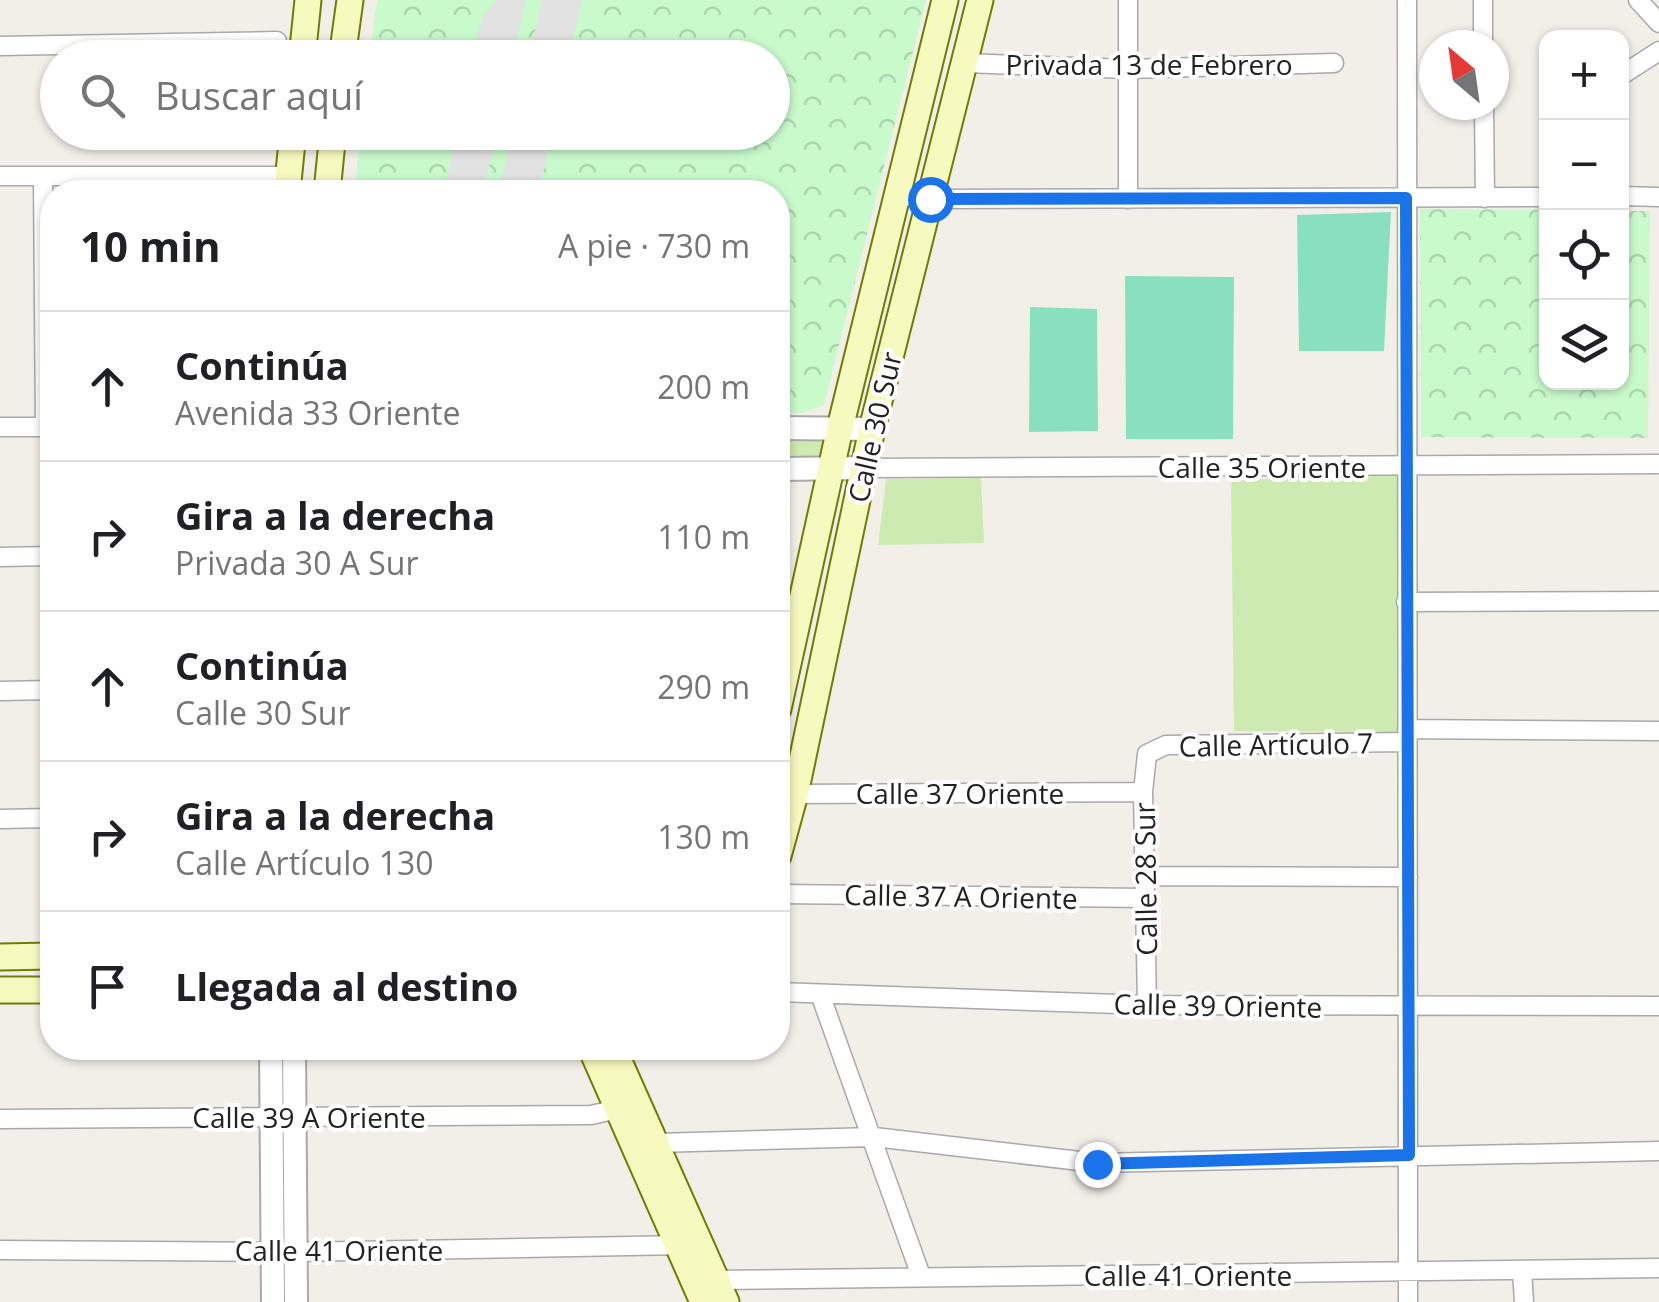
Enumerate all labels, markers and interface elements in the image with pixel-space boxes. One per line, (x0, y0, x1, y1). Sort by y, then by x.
north arrow (1419, 30, 1509, 120)
map controls (1539, 30, 1629, 390)
button: + (1539, 30, 1629, 120)
search box (40, 40, 790, 150)
street label: Privada 13 de Febrero (1005, 45, 1293, 83)
icon: search (75, 68, 130, 123)
text: Buscar aquí (155, 69, 363, 121)
button: − (1539, 120, 1629, 210)
route start (908, 177, 954, 223)
button: locate (1539, 210, 1629, 300)
text: 10 min (80, 217, 221, 274)
text: A pie · 730 m (558, 224, 750, 267)
button: layers (1539, 300, 1629, 390)
text: Continúa (175, 339, 349, 391)
street label: Calle 30 Sur (838, 347, 910, 506)
icon: ahead (80, 359, 135, 414)
text: 200 m (657, 365, 750, 408)
text: Avenida 33 Oriente (175, 391, 460, 434)
street label: Calle 35 Oriente (1158, 448, 1366, 486)
text: Gira a la derecha (175, 489, 495, 541)
icon: right (80, 509, 135, 564)
text: 110 m (657, 515, 750, 558)
text: Privada 30 A Sur (175, 541, 419, 584)
text: Continúa (175, 639, 349, 691)
icon: ahead (80, 659, 135, 714)
text: 290 m (657, 665, 750, 708)
text: Calle 30 Sur (175, 691, 351, 734)
street label: Calle Artículo 7 (1179, 723, 1373, 765)
street label: Calle 37 Oriente (856, 774, 1064, 812)
text: Gira a la derecha (175, 789, 495, 841)
street label: Calle 28 Sur (1125, 801, 1165, 956)
icon: right (80, 809, 135, 864)
text: 130 m (657, 815, 750, 858)
text: Calle Artículo 130 (175, 841, 434, 884)
street label: Calle 37 A Oriente (844, 875, 1078, 917)
icon: arrive (80, 959, 135, 1014)
text: Llegada al destino (175, 960, 518, 1012)
street label: Calle 39 Oriente (1113, 984, 1323, 1026)
street label: Calle 39 A Oriente (192, 1098, 426, 1136)
route end (1075, 1142, 1121, 1188)
street label: Calle 41 Oriente (235, 1231, 443, 1269)
street label: Calle 41 Oriente (1084, 1256, 1292, 1294)

